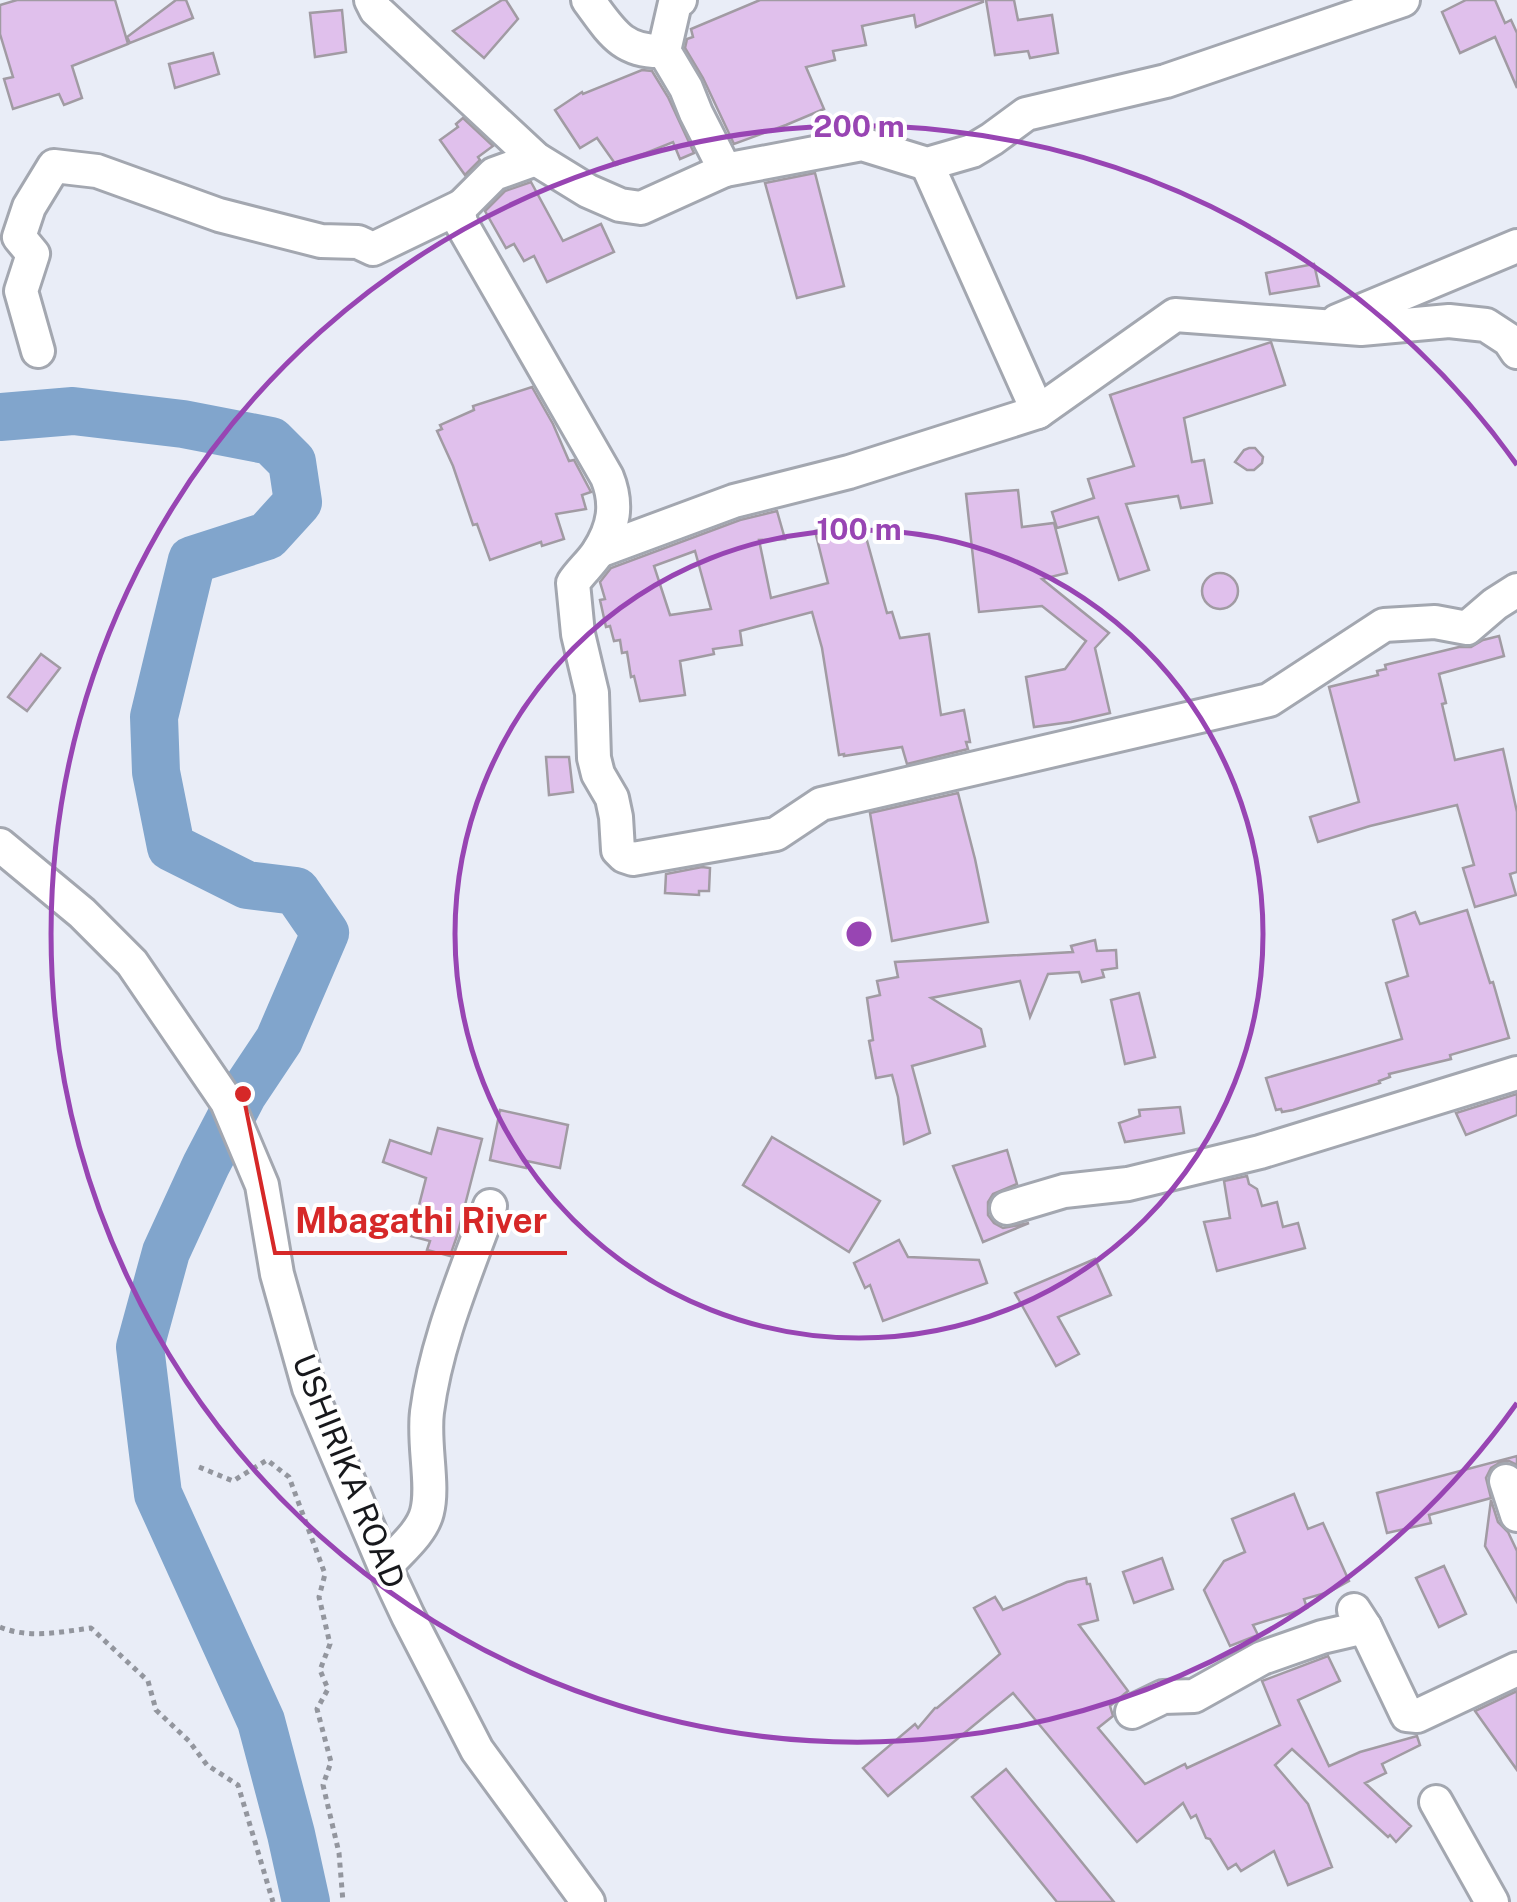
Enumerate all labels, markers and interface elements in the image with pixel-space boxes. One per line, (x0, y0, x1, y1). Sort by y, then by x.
text: 200 m (813, 108, 905, 144)
text: 100 m (816, 511, 902, 547)
centre of rings (841, 916, 877, 952)
callout: Mbagathi River (275, 1188, 567, 1253)
text: Mbagathi River (295, 1200, 547, 1241)
street label: USHIRIKA ROAD (285, 1348, 413, 1594)

